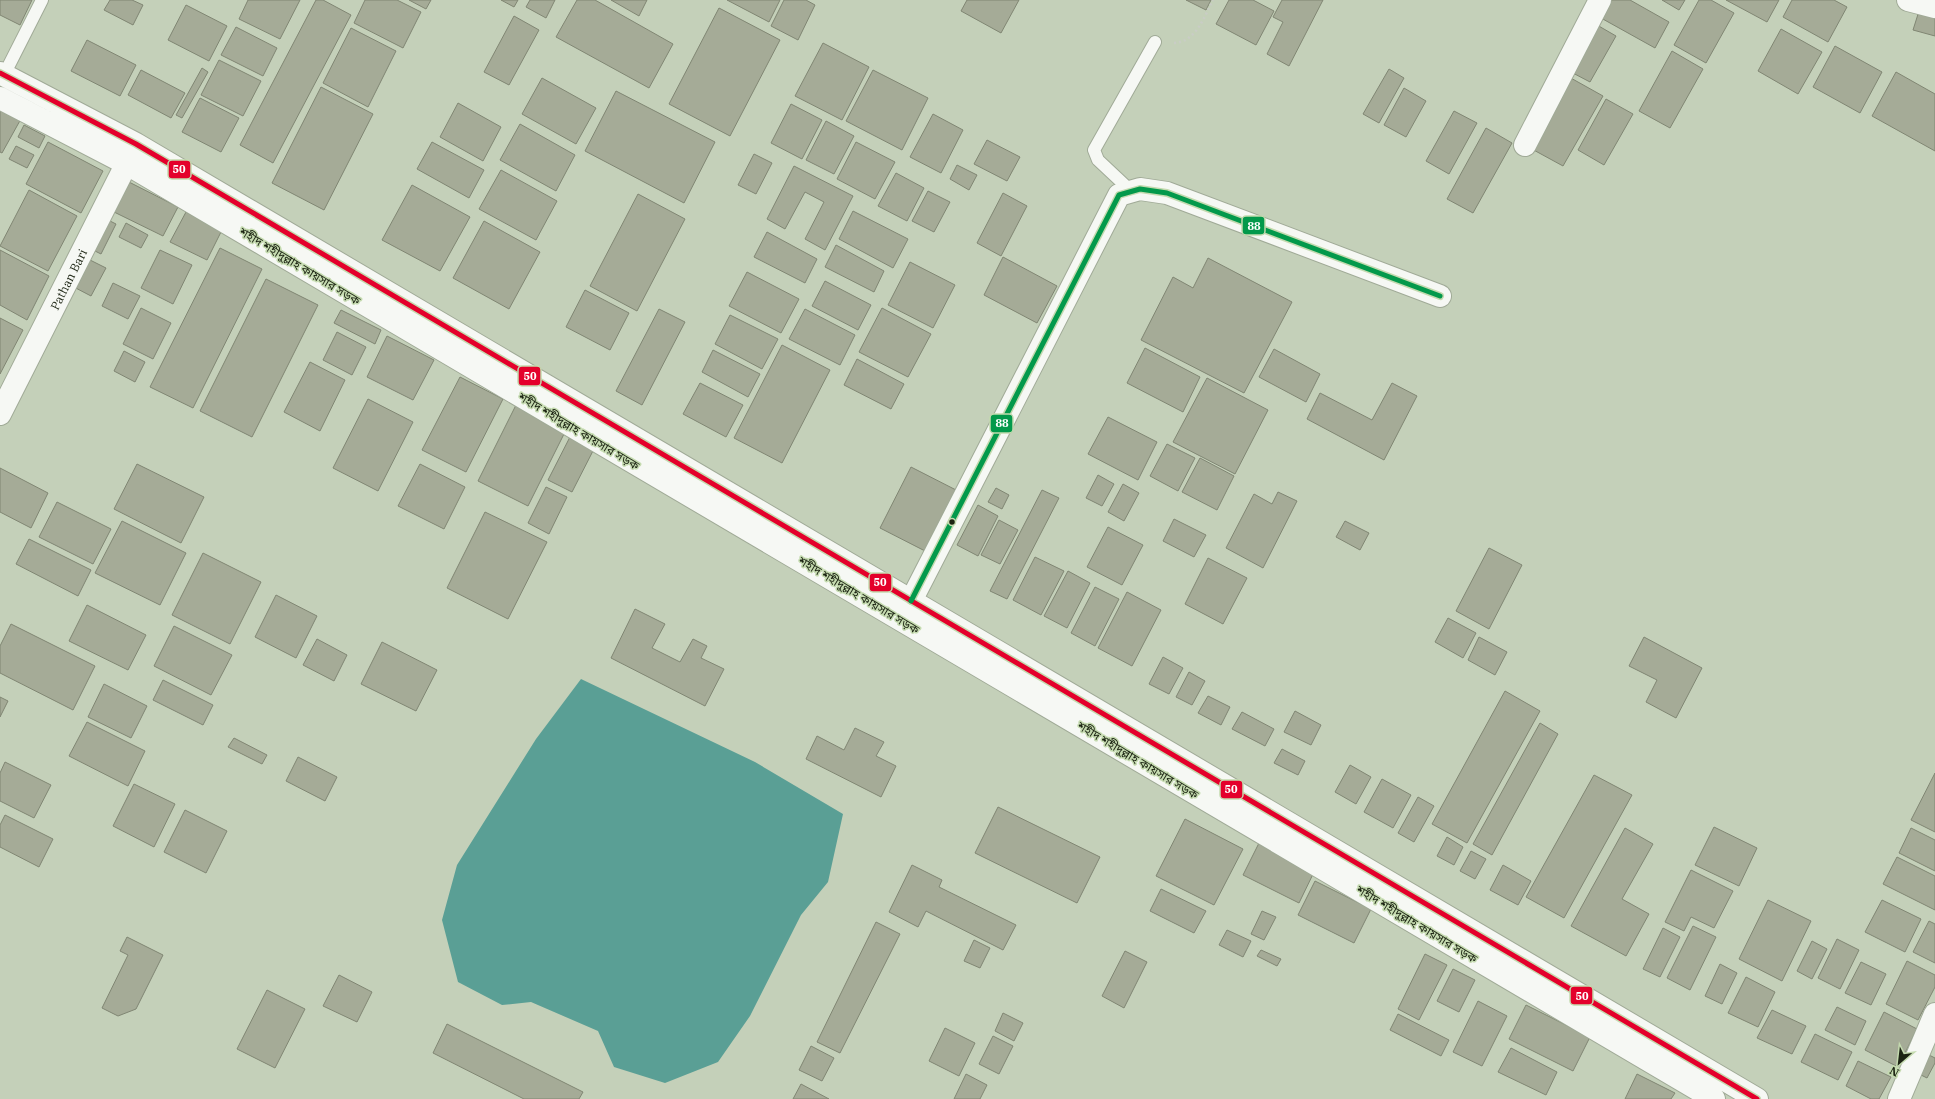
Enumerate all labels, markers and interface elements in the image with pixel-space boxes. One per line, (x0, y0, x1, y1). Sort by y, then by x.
line badge: 50 (168, 160, 191, 179)
text: 50 (172, 162, 186, 176)
line badge: 88 (1242, 216, 1265, 235)
text: 88 (1247, 219, 1261, 233)
street label: শহীদ শহীদুল্লাহ কায়সার সড়ক (236, 223, 364, 308)
street label: Pathan Bari (46, 246, 90, 312)
line badge: 50 (518, 366, 541, 386)
text: 50 (523, 369, 537, 383)
street label: শহীদ শহীদুল্লাহ কায়সার সড়ক (515, 388, 643, 473)
line badge: 88 (990, 414, 1013, 433)
text: 88 (995, 416, 1009, 430)
unlabelled marker (947, 517, 957, 527)
street label: শহীদ শহীদুল্লাহ কায়সার সড়ক (795, 552, 923, 637)
line badge: 50 (869, 573, 892, 592)
text: 50 (873, 575, 887, 589)
street label: শহীদ শহীদুল্লাহ কায়সার সড়ক (1074, 717, 1202, 802)
line badge: 50 (1220, 780, 1243, 799)
text: 50 (1224, 782, 1238, 796)
street label: শহীদ শহীদুল্লাহ কায়সার সড়ক (1353, 881, 1481, 966)
line badge: 50 (1570, 986, 1593, 1005)
text: 50 (1575, 989, 1589, 1003)
north arrow (1879, 1043, 1919, 1083)
text: N (1887, 1063, 1901, 1080)

